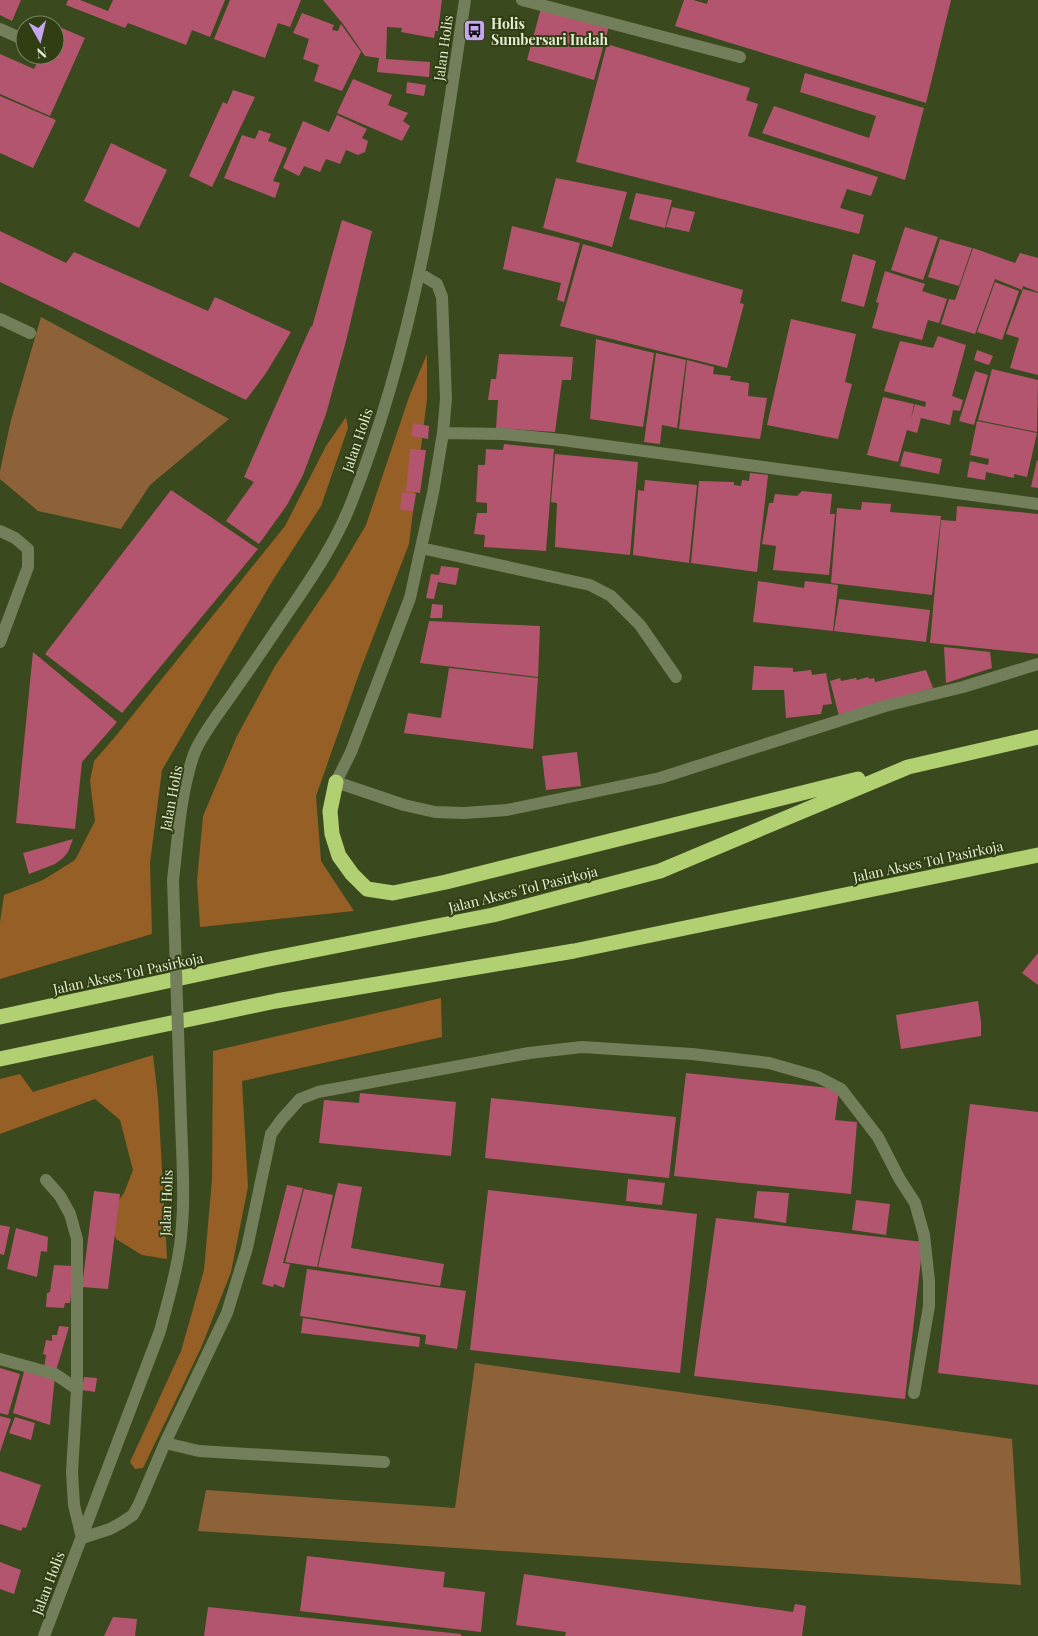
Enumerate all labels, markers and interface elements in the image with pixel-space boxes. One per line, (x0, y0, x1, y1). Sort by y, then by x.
street label: Jalan Holis (429, 14, 457, 83)
place label: Holis Sumbersari Indah (491, 14, 608, 49)
north arrow (15, 15, 65, 65)
bus stop icon: Holis Sumbersari Indah (463, 19, 487, 43)
text: N (36, 43, 48, 63)
street label: Jalan Holis (337, 406, 377, 475)
street label: Jalan Holis (155, 764, 187, 833)
street label: Jalan Akses Tol Pasirkoja (850, 836, 1005, 886)
street label: Jalan Akses Tol Pasirkoja (445, 861, 600, 917)
street label: Jalan Akses Tol Pasirkoja (50, 948, 205, 998)
street label: Jalan Holis (155, 1170, 177, 1237)
street label: Jalan Holis (27, 1549, 69, 1618)

